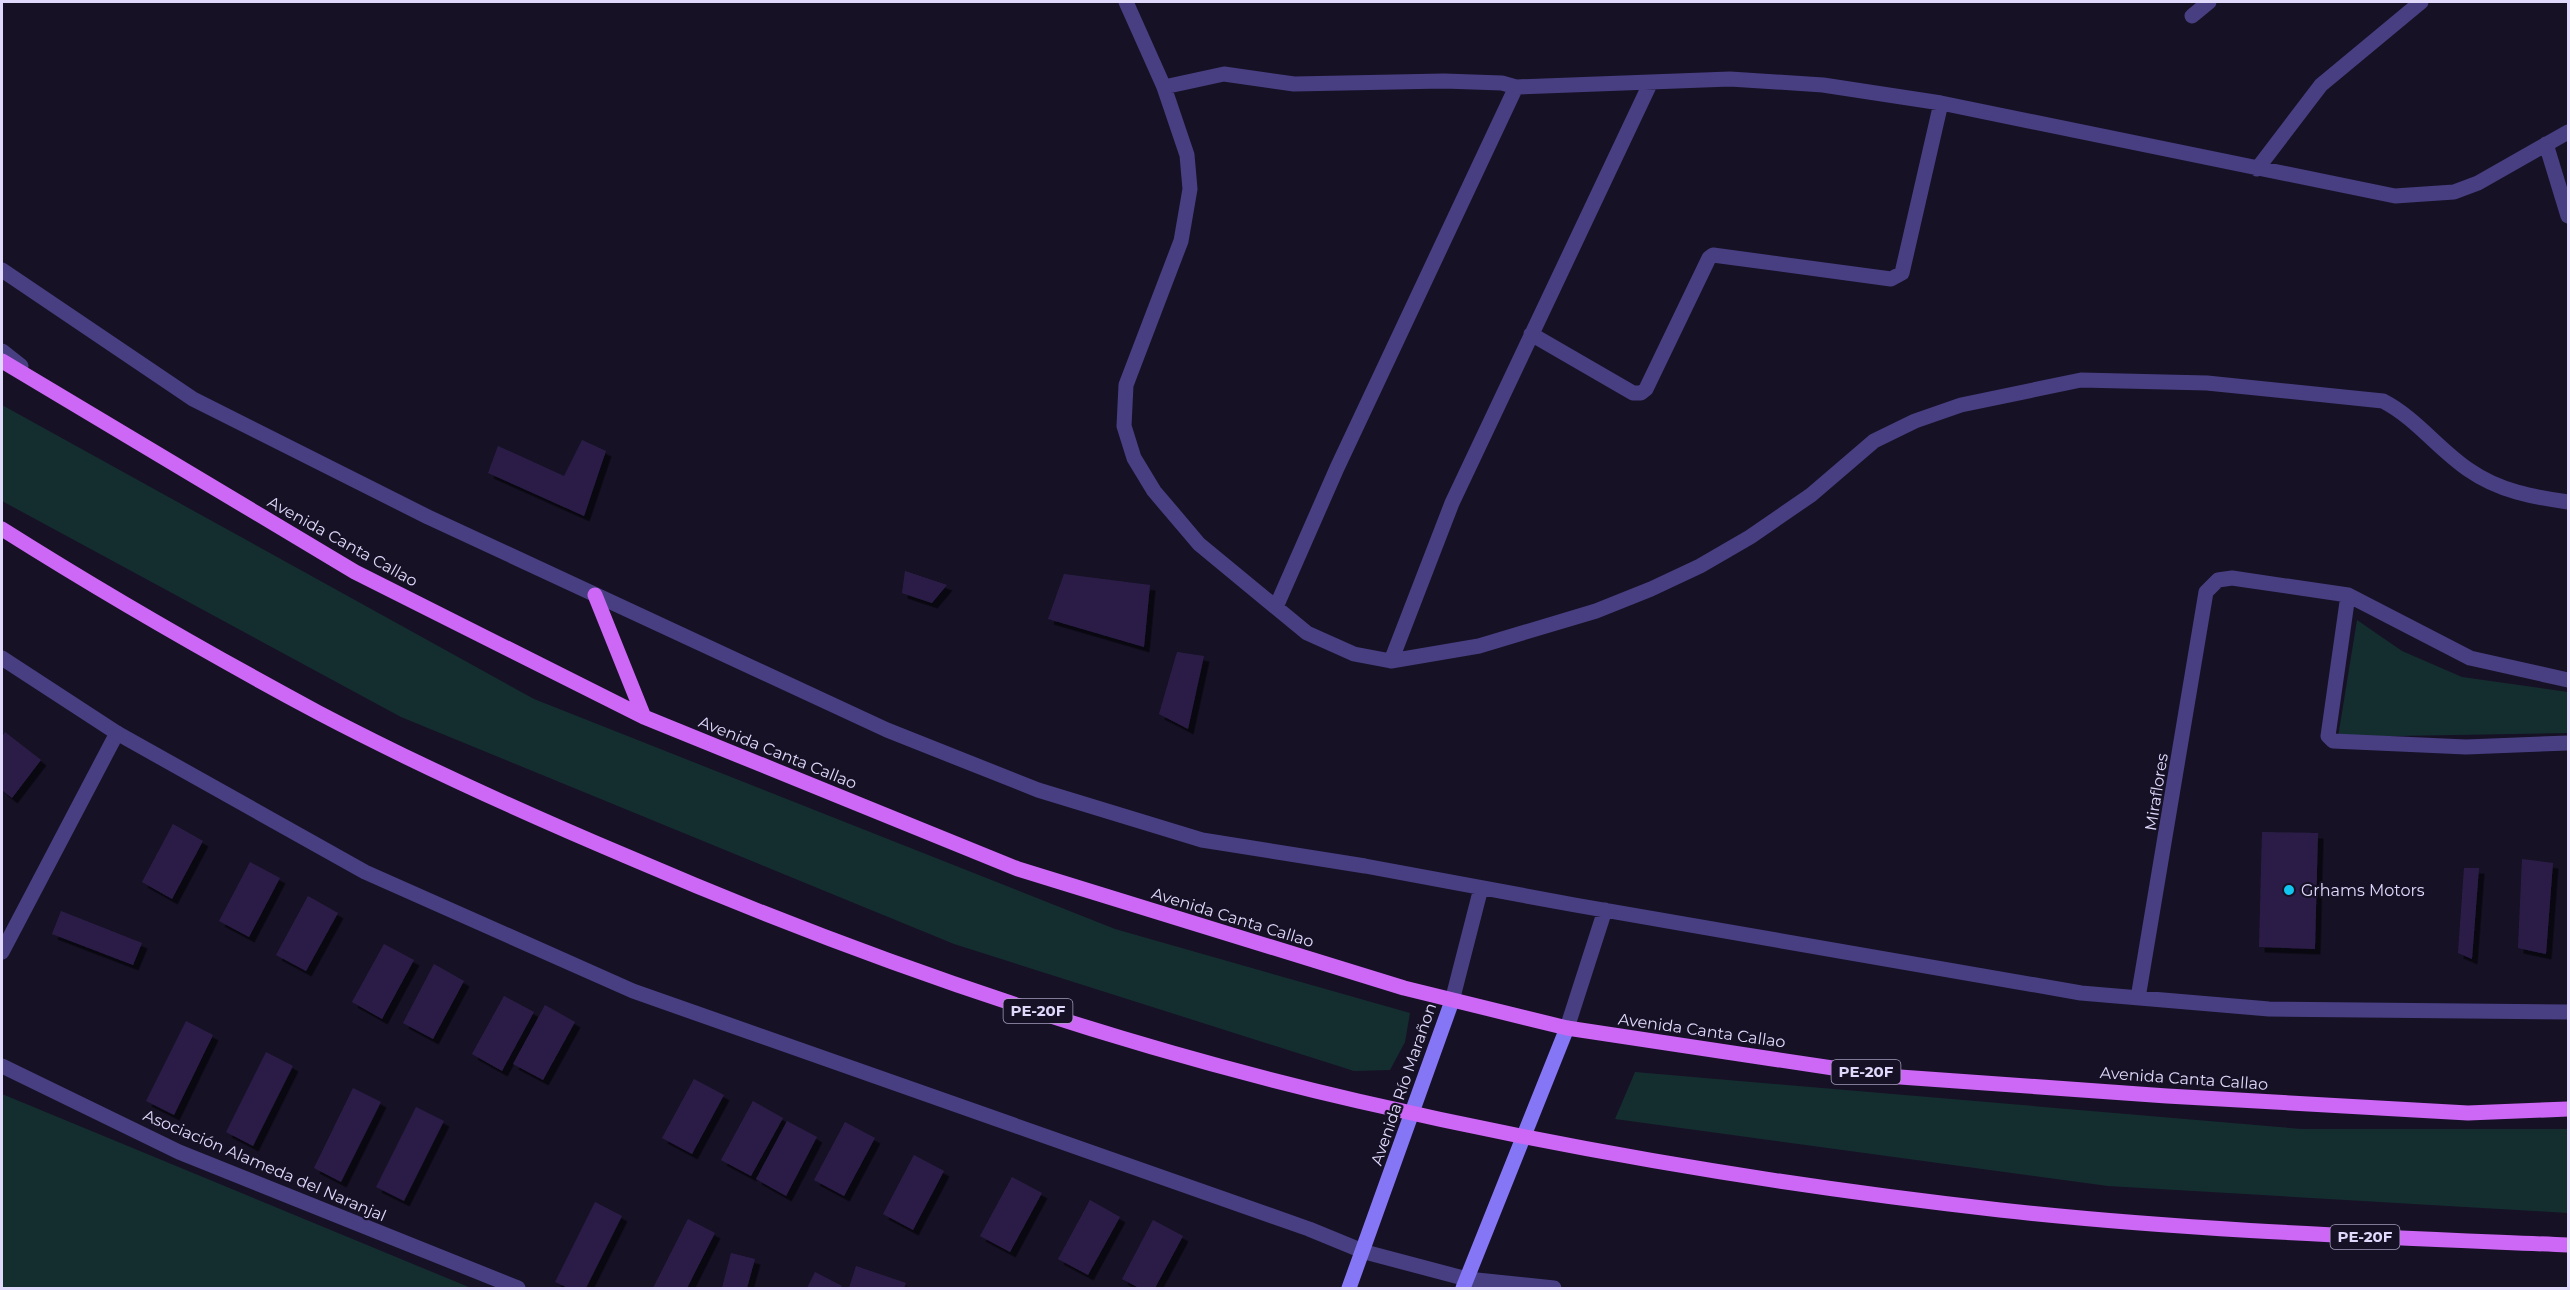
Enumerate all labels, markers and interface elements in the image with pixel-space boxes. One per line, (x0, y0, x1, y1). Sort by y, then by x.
street label: Avenida Canta Callao (264, 492, 421, 591)
street label: Avenida Canta Callao (696, 712, 860, 793)
street label: Miraflores (2141, 752, 2172, 832)
place label: Grhams Motors (2301, 881, 2425, 900)
marker: Grhams Motors (2282, 883, 2296, 897)
street label: Avenida Canta Callao (1149, 884, 1316, 951)
road number: PE-20F (1004, 999, 1072, 1023)
street label: Avenida Río Marañon (1367, 1000, 1440, 1168)
street label: Avenida Canta Callao (1617, 1009, 1787, 1052)
road number: PE-20F (1832, 1060, 1900, 1084)
street label: Avenida Canta Callao (2099, 1063, 2269, 1094)
street label: Asociación Alameda del Naranjal (140, 1106, 389, 1225)
road number: PE-20F (2330, 1225, 2400, 1249)

